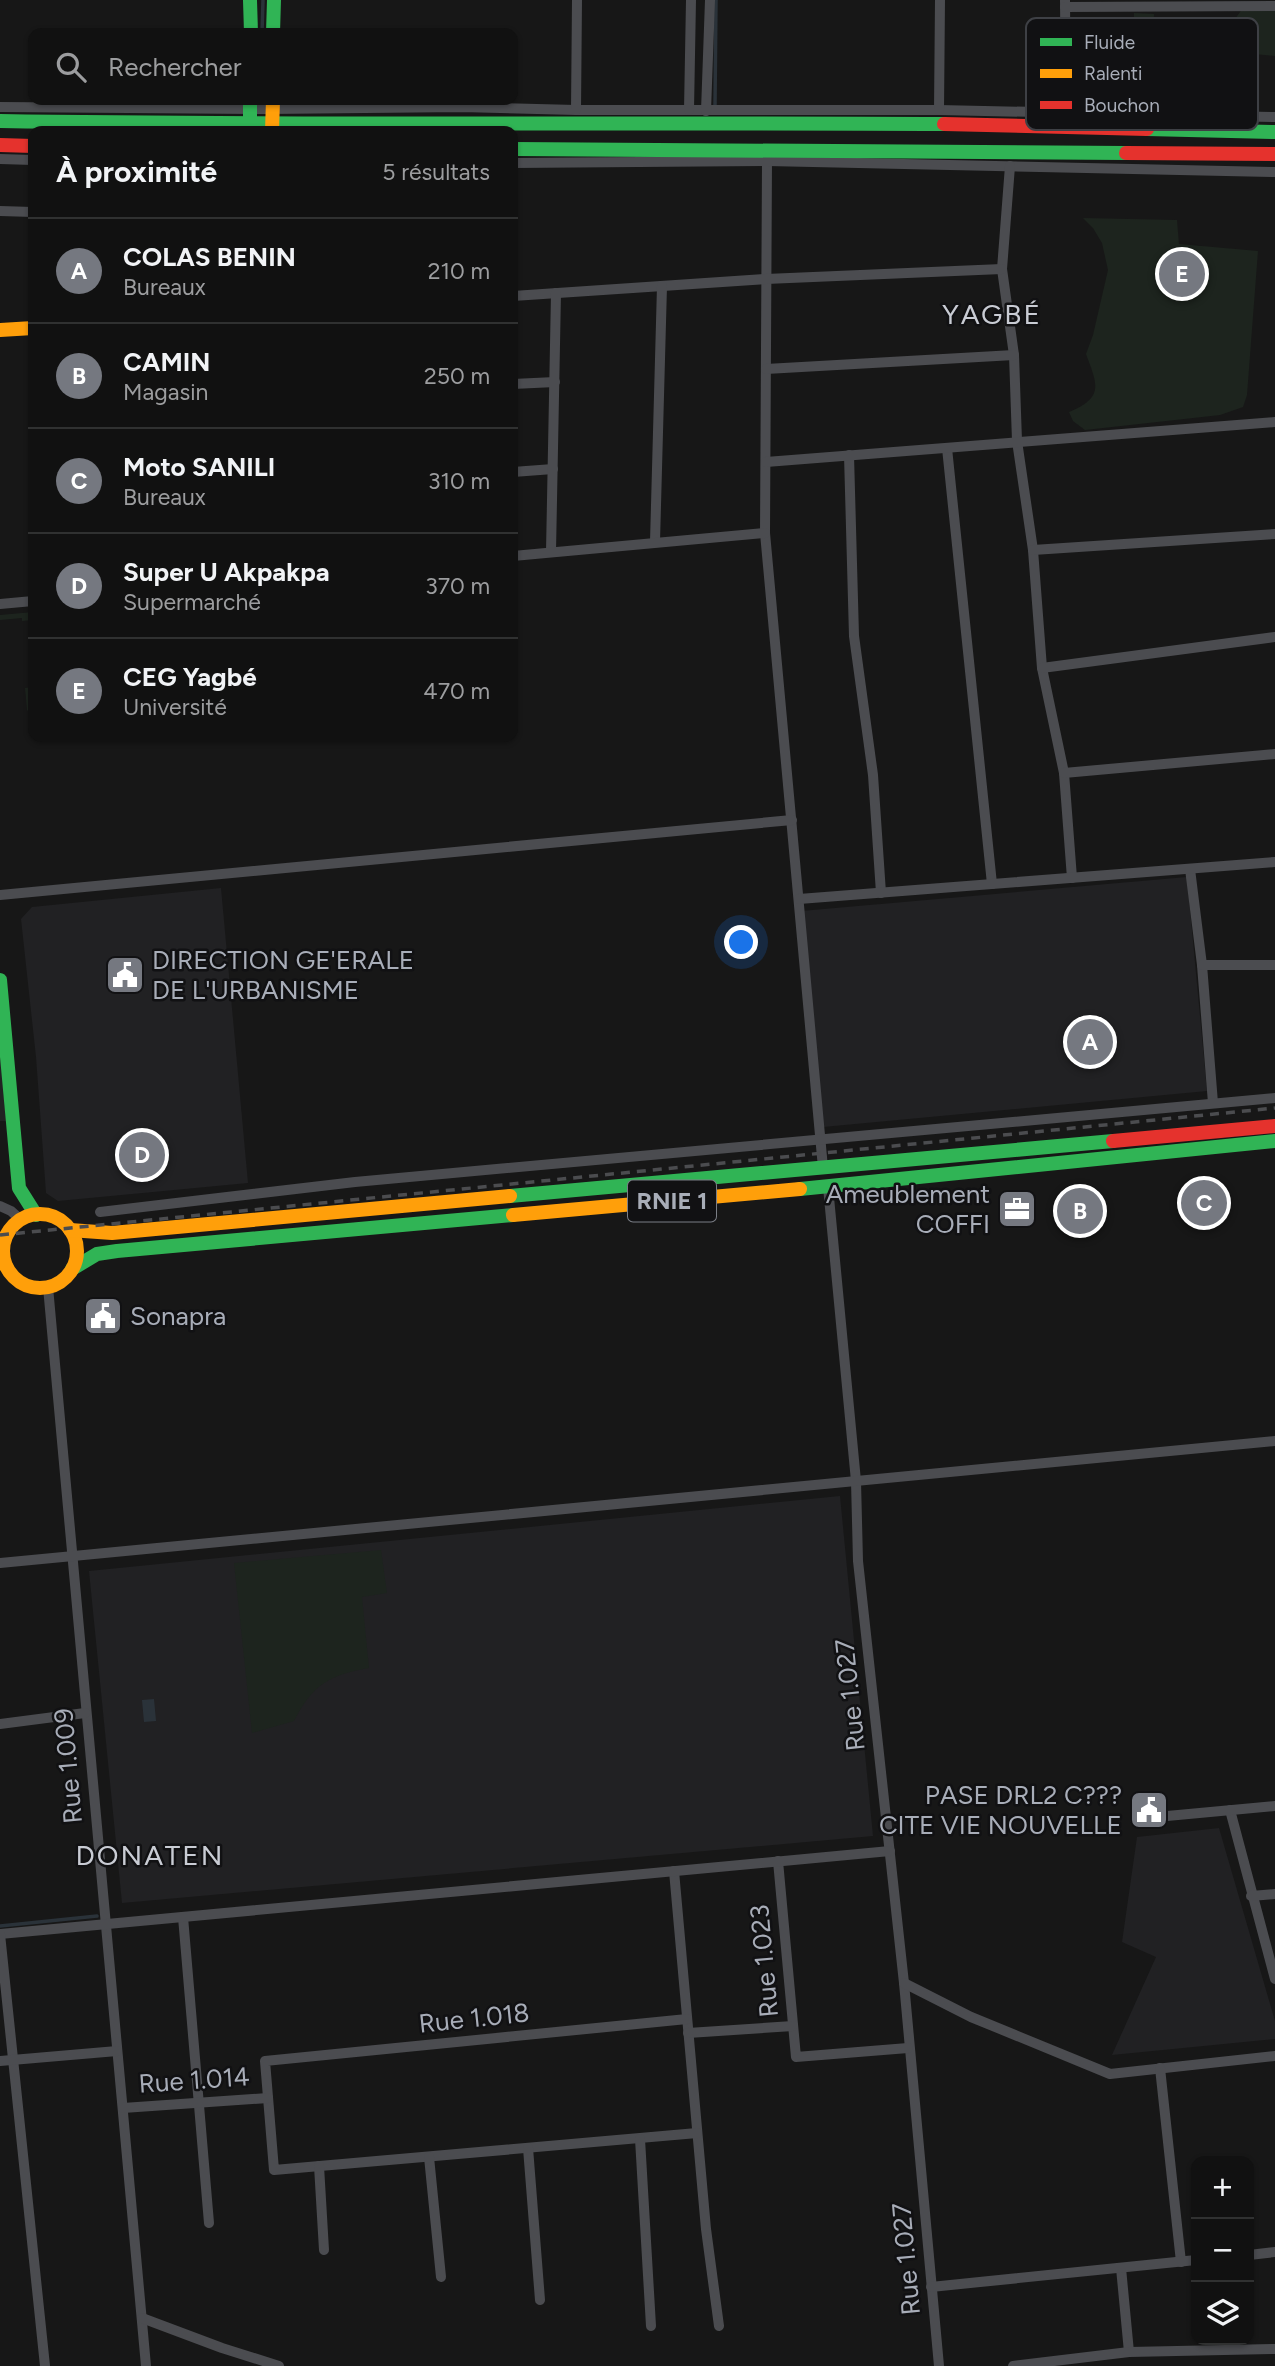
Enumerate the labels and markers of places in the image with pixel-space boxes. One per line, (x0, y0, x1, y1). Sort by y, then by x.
pin: E (1159, 248, 1205, 300)
place label: DIRECTION GE'ERALE DE L'URBANISME (152, 944, 414, 1006)
public building icon: DIRECTION GE'ERALE DE L'URBANISME (104, 954, 146, 996)
pin: A (1067, 1016, 1113, 1068)
pin: D (119, 1129, 165, 1181)
pin: C (1181, 1177, 1227, 1229)
place label: Ameublement COFFI (826, 1178, 990, 1240)
pin: B (1057, 1185, 1103, 1237)
office icon: Ameublement COFFI (996, 1188, 1038, 1230)
public building icon: Sonapra (82, 1295, 124, 1337)
place label: Sonapra (130, 1300, 226, 1332)
place label: PASE DRL2 C??? CITE VIE NOUVELLE (879, 1779, 1122, 1841)
public building icon: PASE DRL2 C??? CITE VIE NOUVELLE (1128, 1789, 1170, 1831)

